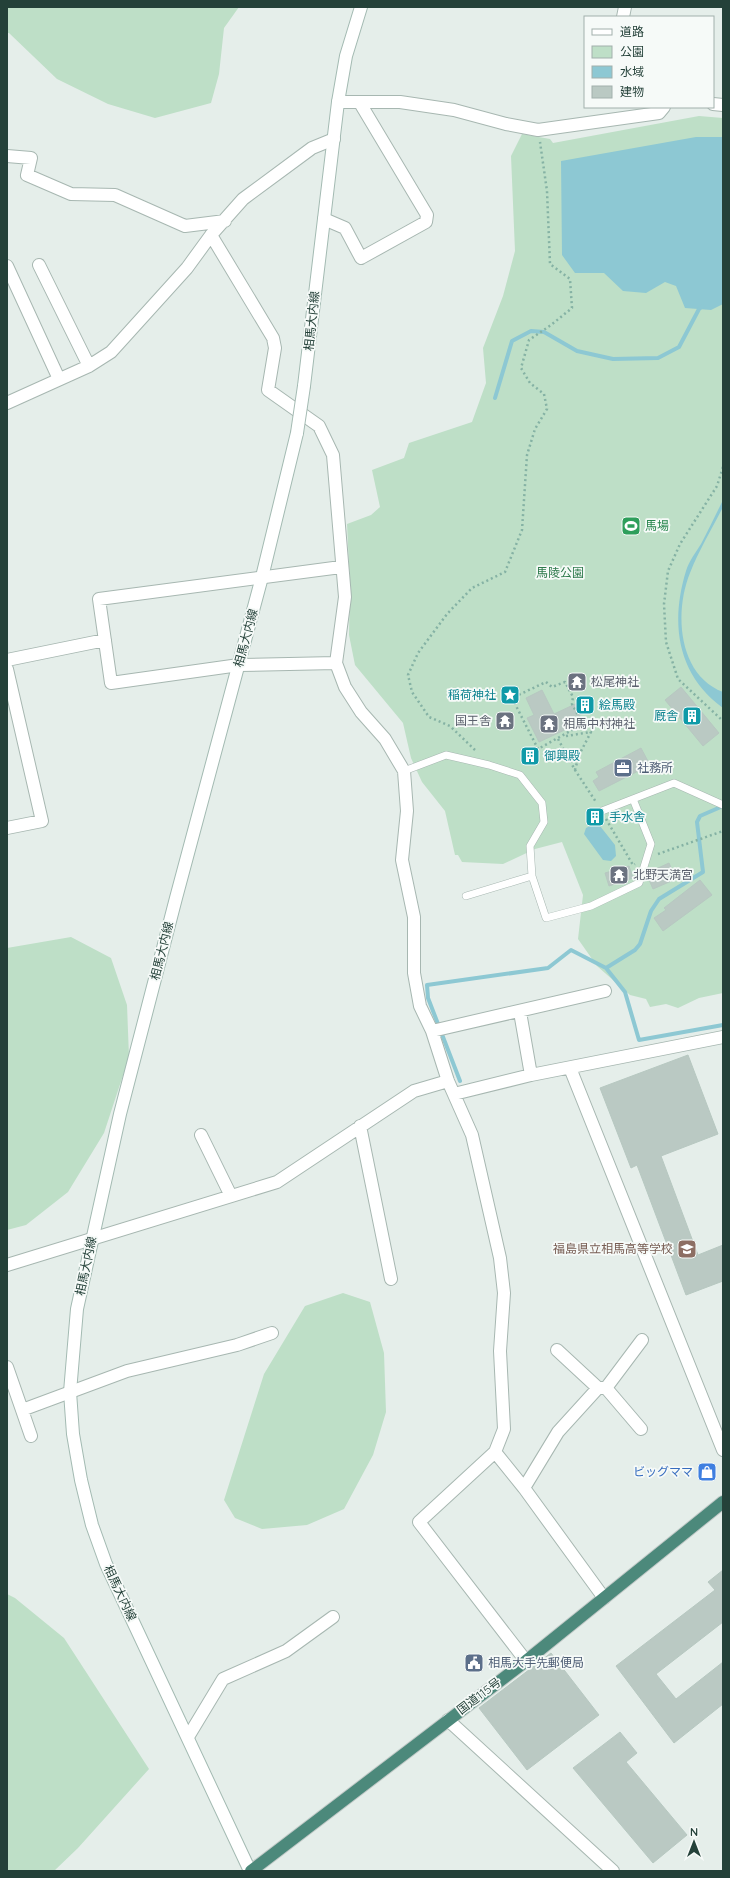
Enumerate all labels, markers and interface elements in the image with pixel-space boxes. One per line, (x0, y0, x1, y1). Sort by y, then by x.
legend (584, 16, 714, 108)
text: 道路 (620, 24, 644, 39)
text: 公園 (620, 44, 644, 59)
text: 水域 (620, 64, 644, 79)
text: 建物 (620, 84, 644, 99)
street label: 相馬大内線 (301, 290, 322, 352)
sports icon: 馬場 (620, 515, 642, 537)
place label: 馬場 (645, 518, 669, 533)
park label: 馬陵公園 (536, 565, 584, 580)
street label: 相馬大内線 (231, 607, 261, 669)
temple icon: 松尾神社 (566, 671, 588, 693)
place label: 松尾神社 (591, 674, 639, 689)
place icon: 稲荷神社 (499, 684, 521, 706)
place label: 稲荷神社 (448, 687, 496, 702)
building icon: 絵馬殿 (574, 694, 596, 716)
place label: 絵馬殿 (599, 697, 635, 712)
building icon: 厩舎 (681, 705, 703, 727)
place label: 厩舎 (654, 708, 678, 723)
temple icon: 国王舎 (494, 710, 516, 732)
place label: 国王舎 (455, 713, 491, 728)
temple icon: 相馬中村神社 (538, 713, 560, 735)
place label: 相馬中村神社 (563, 716, 635, 731)
building icon: 御興殿 (519, 745, 541, 767)
place label: 御興殿 (544, 748, 580, 763)
office icon: 社務所 (612, 757, 634, 779)
place label: 社務所 (637, 760, 673, 775)
building icon: 手水舎 (584, 806, 606, 828)
place label: 手水舎 (609, 809, 645, 824)
temple icon: 北野天満宮 (608, 864, 630, 886)
place label: 北野天満宮 (633, 867, 693, 882)
street label: 相馬大内線 (147, 920, 176, 982)
street label: 相馬大内線 (72, 1235, 99, 1297)
school or university icon: 福島県立相馬高等学校 (676, 1238, 698, 1260)
place label: 福島県立相馬高等学校 (553, 1241, 673, 1256)
shop icon: ビッグママ (696, 1461, 718, 1483)
place label: ビッグママ (633, 1464, 693, 1479)
street label: 相馬大内線 (101, 1562, 140, 1623)
public building icon: 相馬大手先郵便局 (463, 1652, 485, 1674)
place label: 相馬大手先郵便局 (488, 1655, 584, 1670)
street label: 国道115号 (454, 1674, 504, 1717)
north arrow (674, 1822, 714, 1862)
text: N (690, 1825, 698, 1839)

